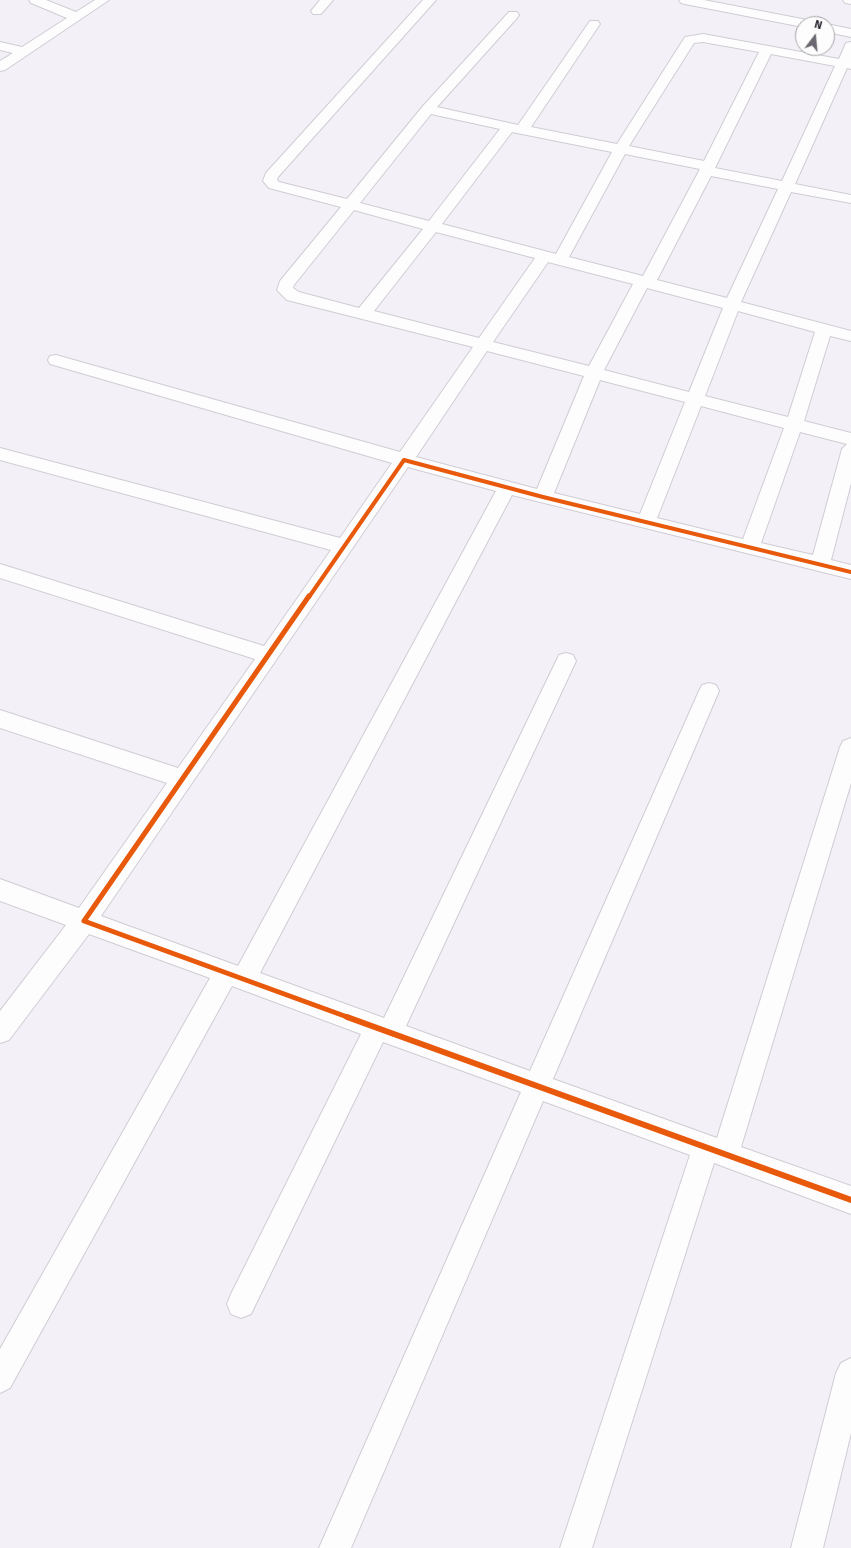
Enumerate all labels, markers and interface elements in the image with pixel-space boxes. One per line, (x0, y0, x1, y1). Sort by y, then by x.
north arrow (795, 16, 835, 56)
text: N (813, 18, 824, 32)

